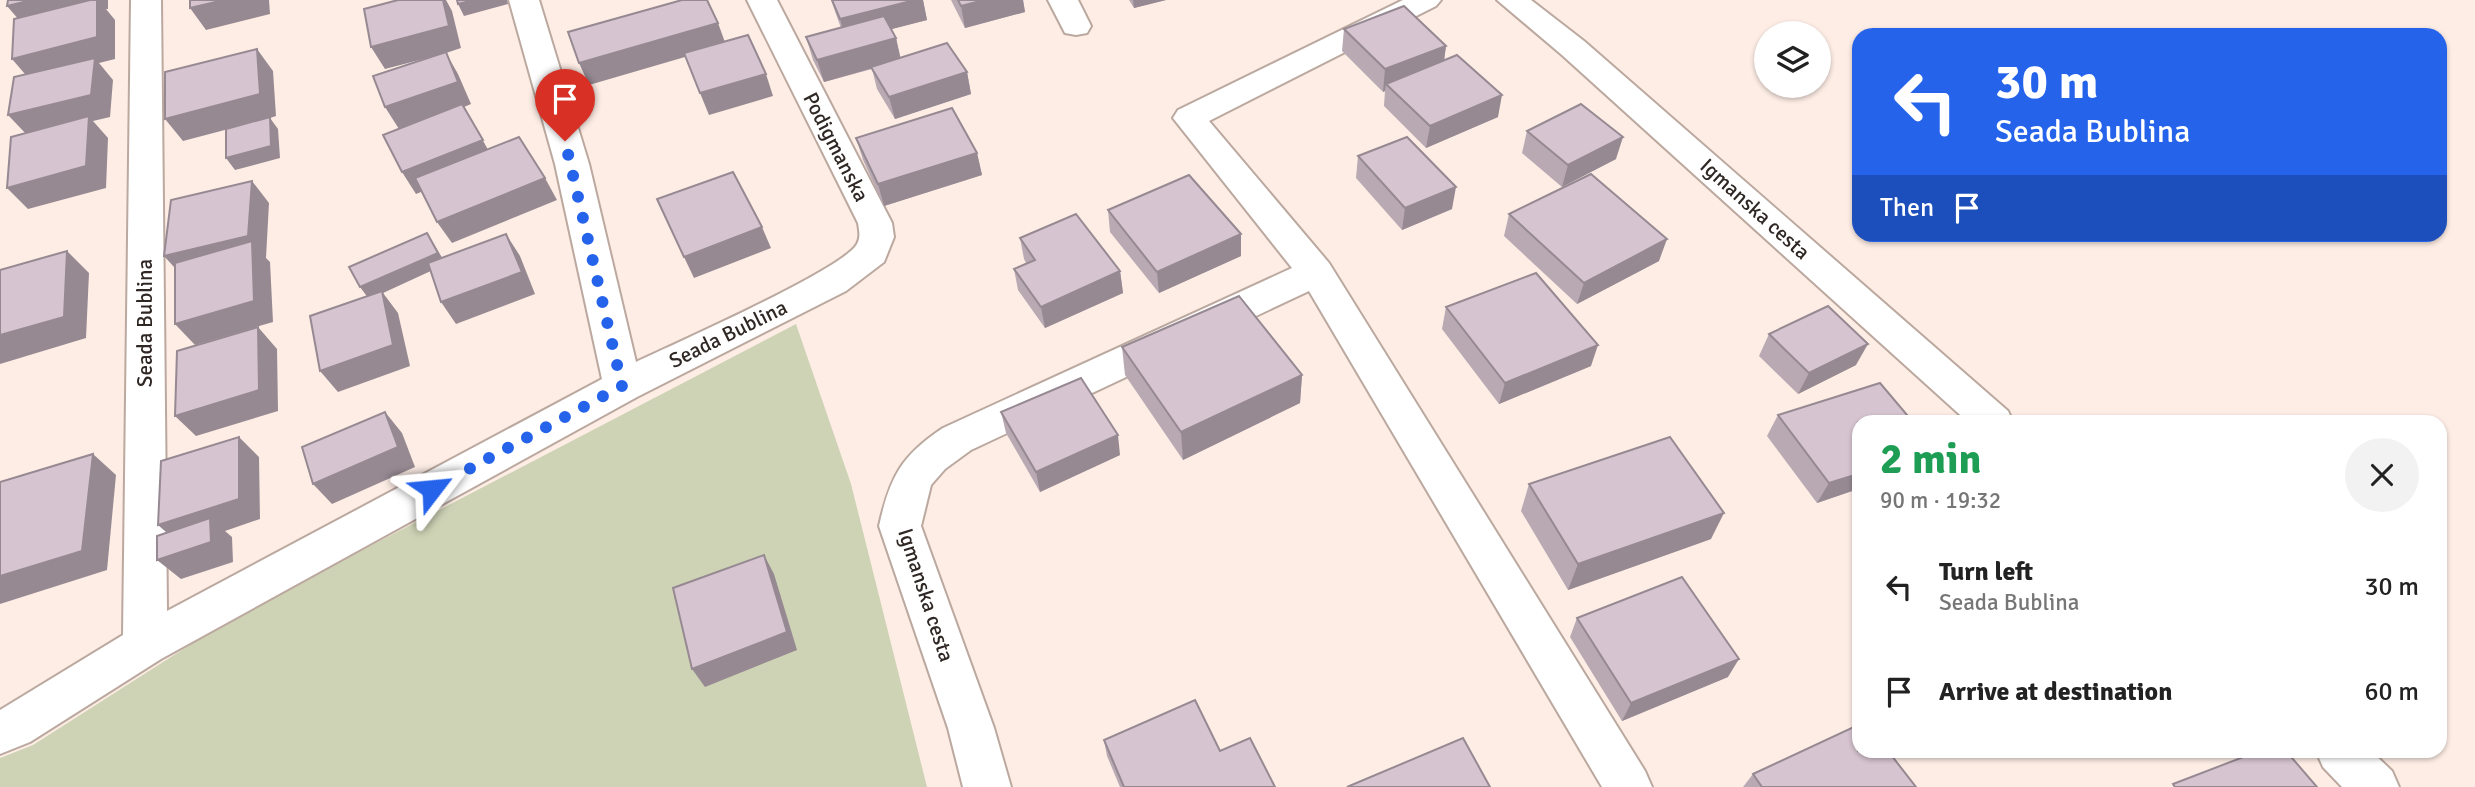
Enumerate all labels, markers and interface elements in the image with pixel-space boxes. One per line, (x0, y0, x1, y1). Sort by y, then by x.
map controls (1754, 21, 1831, 98)
button: layers (1754, 21, 1831, 98)
text: 30 m (1995, 52, 2098, 112)
icon: left (1880, 56, 1971, 147)
pin (535, 69, 595, 141)
icon: arrive (546, 80, 584, 118)
street label: Podigmanska (797, 88, 875, 206)
text: Seada Bublina (1995, 112, 2190, 151)
street label: Igmanska cesta (1695, 153, 1815, 265)
icon: arrive (1948, 189, 1986, 227)
text: Then (1880, 192, 1934, 224)
street label: Seada Bublina (132, 259, 158, 387)
street label: Seada Bublina (665, 294, 791, 374)
text: 2 min (1880, 434, 1981, 485)
button: close (2345, 438, 2419, 512)
position arrow (395, 452, 469, 526)
text: 90 m · 19:32 (1880, 486, 2001, 515)
street label: Igmanska cesta (892, 525, 960, 665)
text: Turn left (1939, 556, 2033, 588)
icon: left (1880, 568, 1918, 606)
text: 30 m (2364, 571, 2419, 603)
text: Seada Bublina (1939, 588, 2079, 617)
icon: arrive (1880, 673, 1918, 711)
text: Arrive at destination (1939, 676, 2172, 708)
text: 60 m (2364, 676, 2419, 708)

